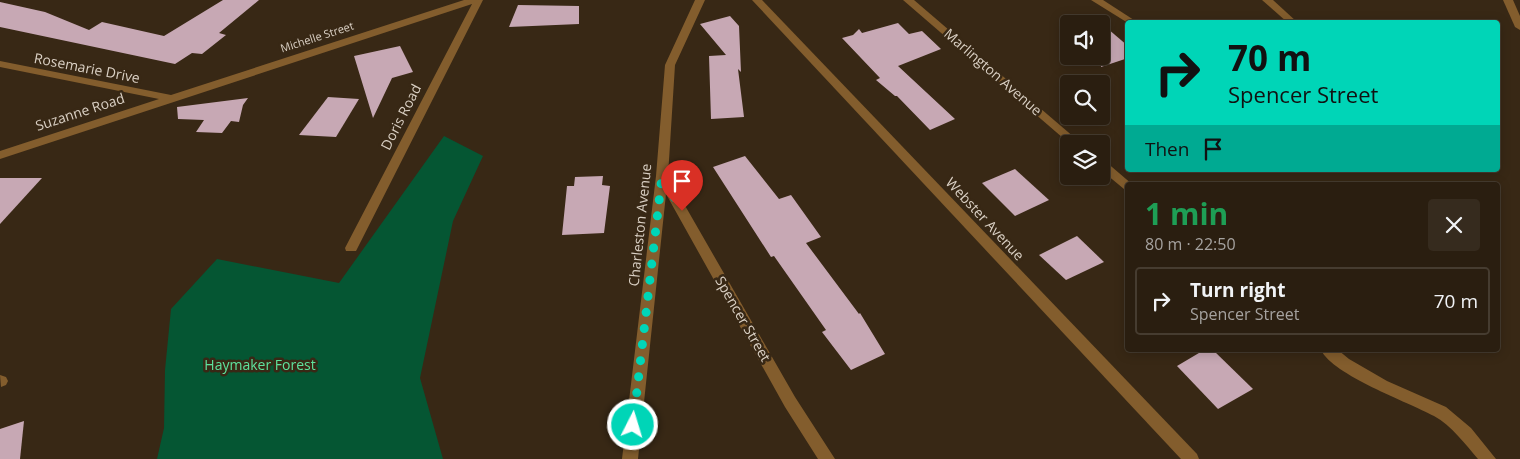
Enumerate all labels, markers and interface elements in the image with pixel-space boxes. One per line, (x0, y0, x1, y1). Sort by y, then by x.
map controls (1060, 15, 1110, 185)
button: sound (1060, 15, 1110, 65)
street label: Michelle Street (278, 18, 355, 55)
street label: Marlington Avenue (940, 24, 1046, 119)
text: 70 m (1228, 34, 1311, 81)
icon: right (1145, 40, 1210, 105)
street label: Rosemarie Drive (33, 48, 142, 87)
button: search (1060, 75, 1110, 125)
text: Spencer Street (1228, 79, 1378, 109)
street label: Doris Road (376, 81, 425, 153)
street label: Suzanne Road (33, 88, 127, 135)
button: layers (1060, 135, 1110, 185)
icon: arrive (1199, 135, 1227, 163)
text: Then (1145, 136, 1189, 162)
pin (661, 160, 703, 211)
street label: Charleston Avenue (624, 162, 655, 287)
icon: arrive (668, 167, 696, 195)
street label: Webster Avenue (942, 173, 1029, 264)
text: 1 min (1145, 193, 1228, 234)
button: close (1428, 199, 1480, 251)
text: 80 m · 22:50 (1145, 233, 1236, 255)
street label: Spencer Street (711, 273, 776, 365)
text: Turn right (1190, 277, 1285, 303)
icon: right (1147, 287, 1175, 315)
text: 70 m (1434, 288, 1478, 314)
text: Spencer Street (1190, 303, 1299, 325)
park label: Haymaker Forest (204, 355, 316, 374)
position arrow (606, 398, 658, 450)

